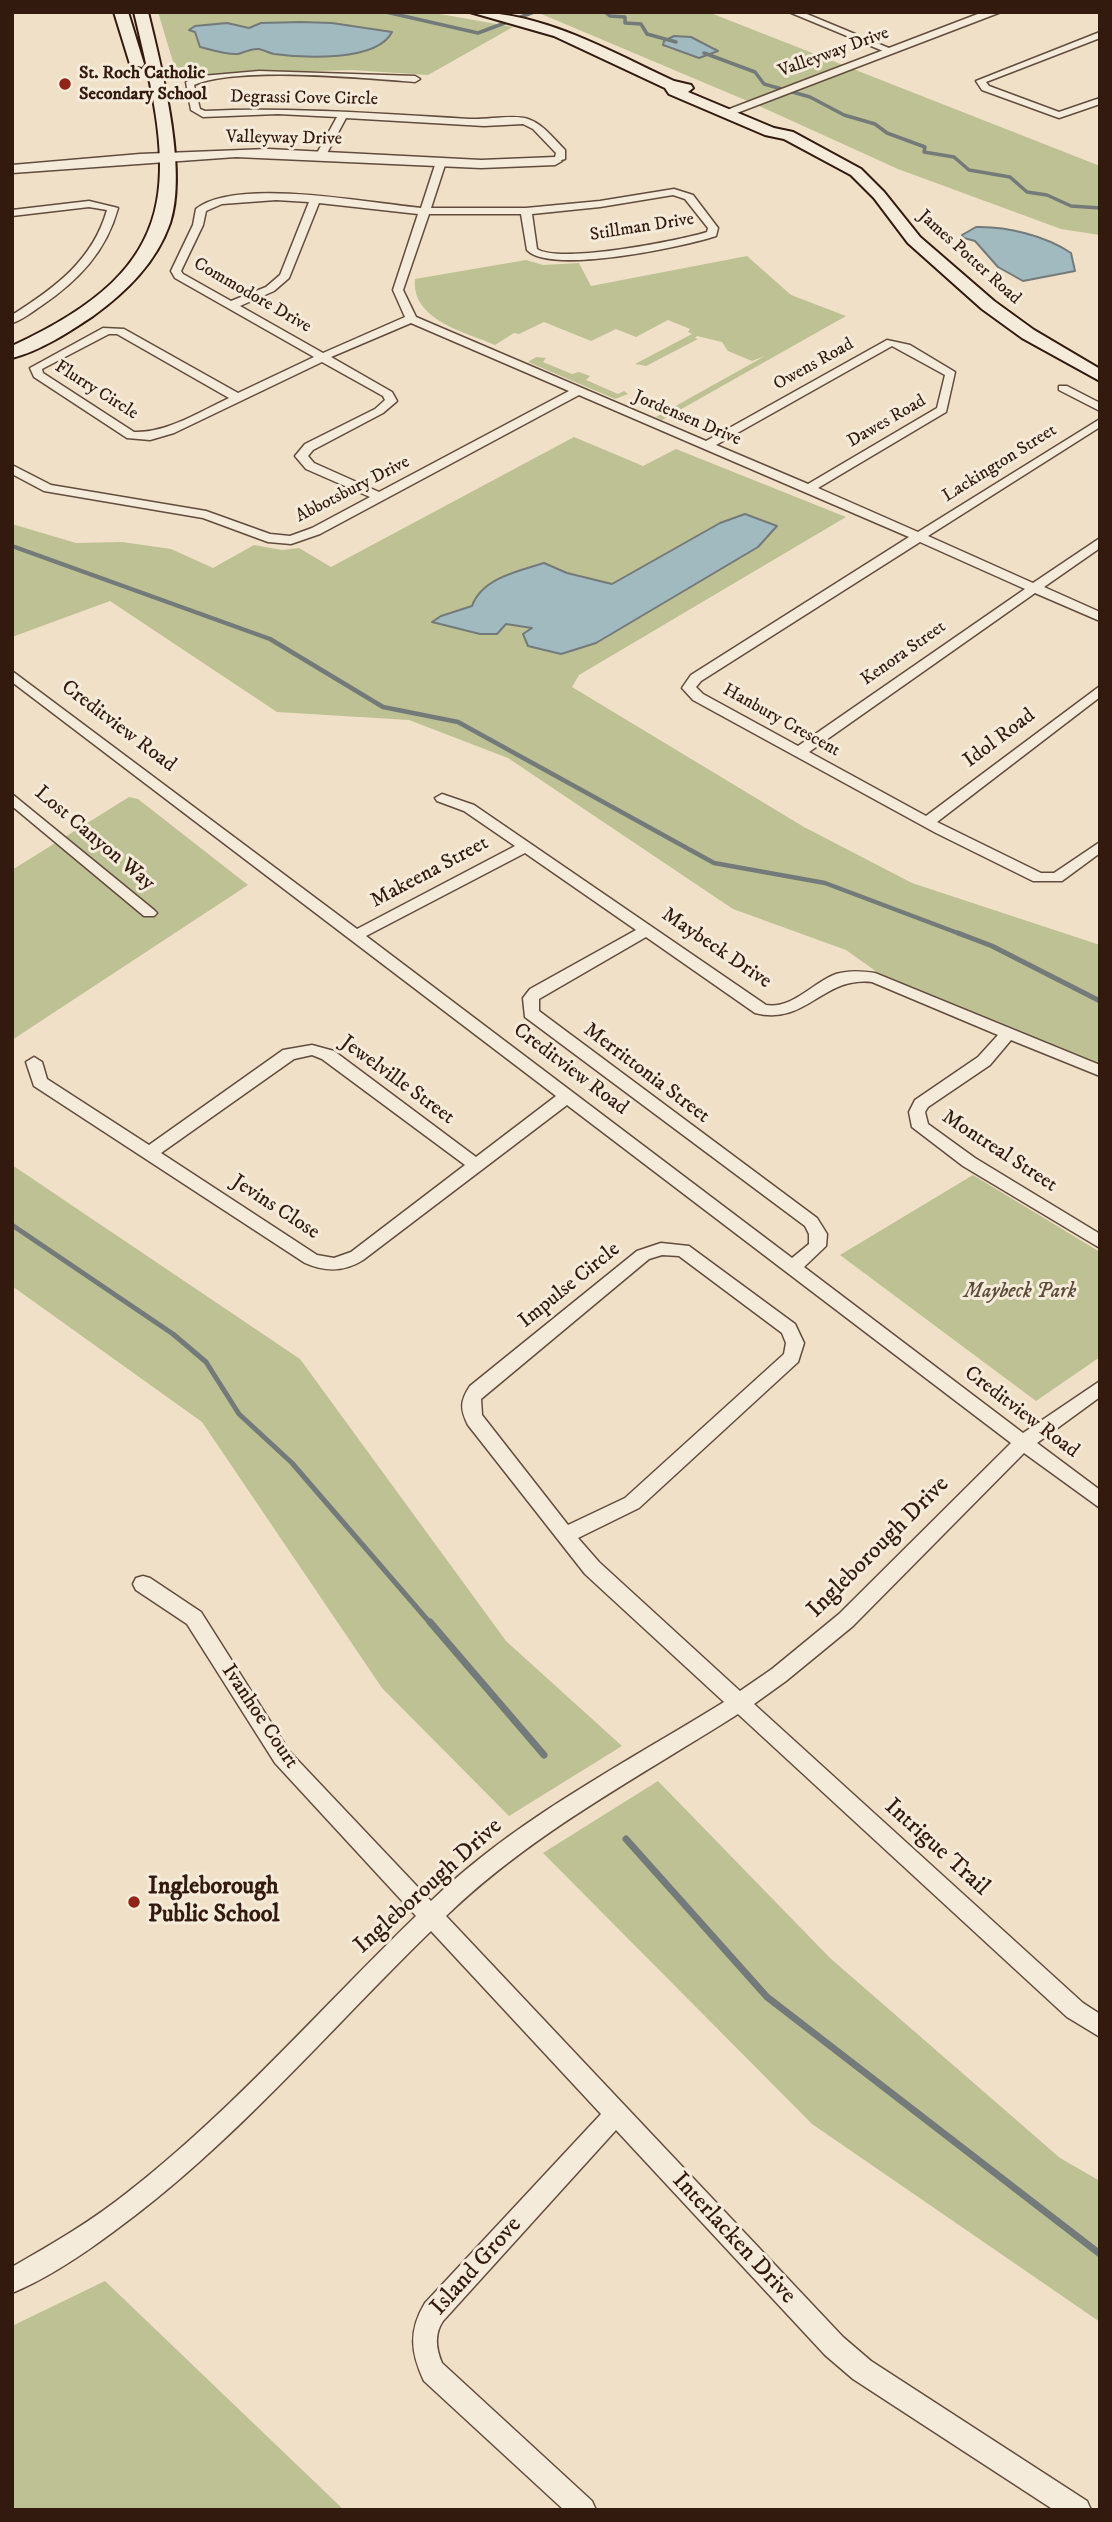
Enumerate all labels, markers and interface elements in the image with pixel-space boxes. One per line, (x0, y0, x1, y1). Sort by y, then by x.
street label: Valleyway Drive (776, 23, 892, 83)
place label: St. Roch Catholic Secondary School (79, 63, 207, 106)
marker: St. Roch Catholic Secondary School (57, 76, 73, 92)
street label: Degrassi Cove Circle (230, 87, 378, 111)
street label: Valleyway Drive (226, 127, 342, 151)
street label: James Potter Road (913, 206, 1025, 310)
street label: Stillman Drive (588, 209, 696, 247)
street label: Commodore Drive (189, 254, 315, 338)
street label: Owens Road (770, 334, 858, 396)
street label: Flurry Circle (50, 357, 142, 425)
street label: Jordensen Drive (630, 387, 744, 451)
street label: Dawes Road (844, 391, 930, 453)
street label: Lackington Street (939, 420, 1061, 508)
street label: Abbotsbury Drive (292, 452, 414, 528)
street label: Kenora Street (857, 617, 951, 691)
street label: Creditview Road (55, 676, 181, 778)
street label: Hanbury Crescent (719, 680, 843, 762)
street label: Idol Road (959, 704, 1041, 774)
street label: Lost Canyon Way (29, 781, 159, 897)
street label: Makeena Street (367, 831, 493, 915)
street label: Maybeck Drive (656, 903, 776, 995)
street label: Merrittonia Street (578, 1018, 714, 1130)
street label: Creditview Road (507, 1019, 633, 1121)
street label: Jewelville Street (335, 1031, 459, 1131)
street label: Montreal Street (937, 1105, 1061, 1199)
street label: Jevins Close (226, 1170, 324, 1246)
street label: Impulse Circle (514, 1238, 626, 1334)
park label: Maybeck Park (964, 1280, 1076, 1306)
street label: Creditview Road (958, 1362, 1084, 1464)
street label: Ingleborough Drive (802, 1471, 956, 1625)
street label: Ivanhoe Court (215, 1660, 303, 1774)
street label: Intrigue Trail (877, 1793, 995, 1903)
street label: Ingleborough Drive (349, 1813, 509, 1961)
place label: Ingleborough Public School (148, 1874, 279, 1930)
marker: Ingleborough Public School (126, 1894, 142, 1910)
street label: Interlacken Drive (665, 2167, 801, 2311)
street label: Island Grove (425, 2212, 529, 2322)

